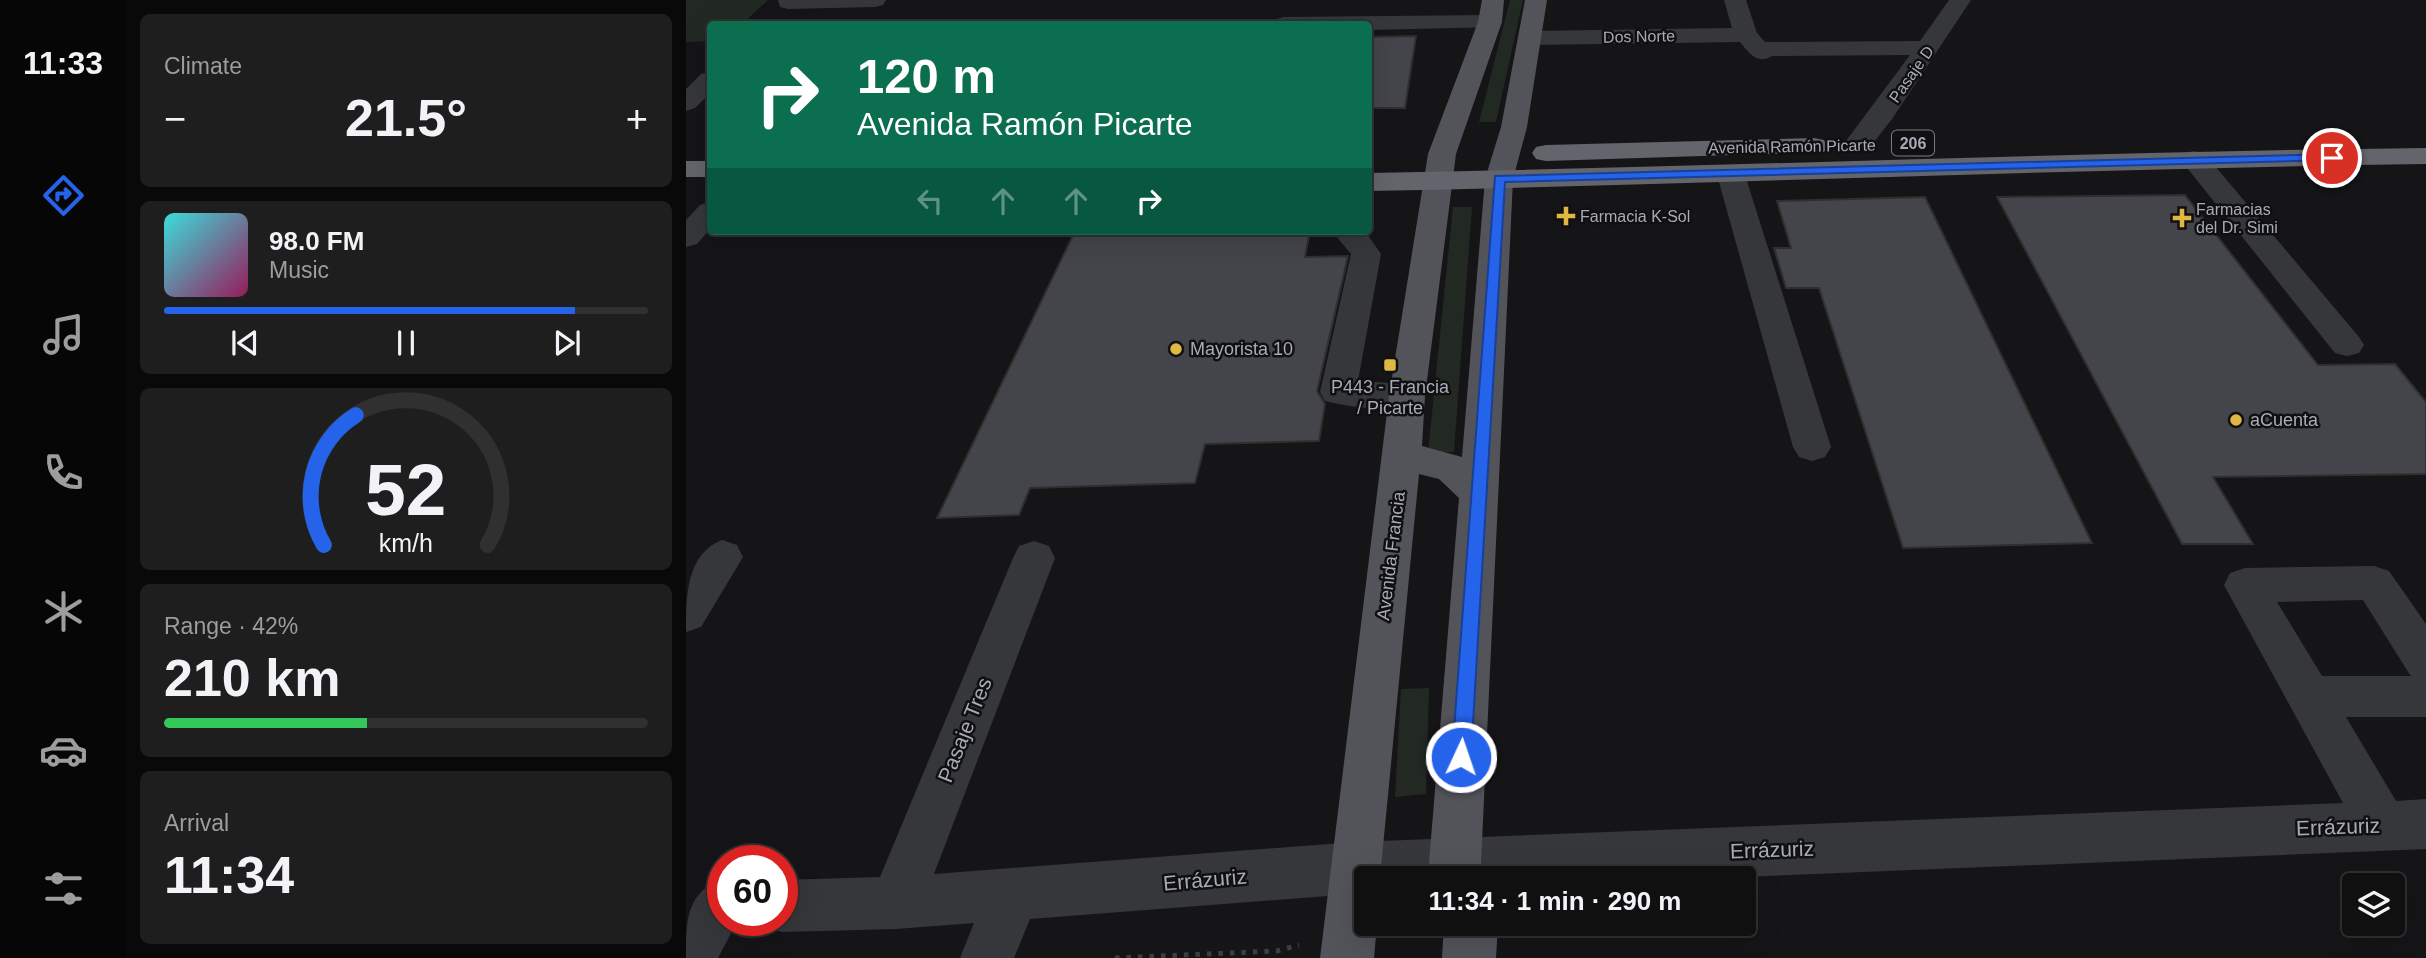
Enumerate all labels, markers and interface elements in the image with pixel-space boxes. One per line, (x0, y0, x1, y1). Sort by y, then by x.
street label: Dos Norte (1603, 27, 1675, 46)
street label: Pasaje D (1886, 43, 1937, 106)
text: 11:33 (23, 45, 103, 81)
icon: right (742, 49, 833, 140)
text: 120 m (857, 49, 996, 103)
text: Climate (164, 53, 242, 79)
text: 21.5° (345, 89, 467, 147)
text: − (164, 98, 186, 140)
text: + (626, 98, 648, 140)
text: Avenida Ramón Picarte (857, 106, 1193, 142)
pin (2302, 128, 2362, 188)
road number: 206 (1892, 130, 1934, 155)
street label: Avenida Ramón Picarte (1708, 137, 1876, 156)
icon: arrive (2313, 139, 2351, 177)
icon: directions (39, 171, 88, 220)
icon: left (911, 182, 949, 220)
icon: ahead (984, 182, 1022, 220)
icon: ahead (1057, 182, 1095, 220)
icon: right (1130, 182, 1168, 220)
place label: Farmacias del Dr. Simi (2196, 201, 2278, 236)
marker: Farmacia K-Sol (1558, 208, 1574, 224)
place label: Farmacia K-Sol (1580, 208, 1690, 225)
marker: Farmacias del Dr. Simi (2174, 210, 2190, 226)
text: 98.0 FM (269, 226, 364, 256)
text: Music (269, 257, 329, 283)
icon: music (39, 310, 88, 359)
icon: previous (226, 324, 264, 362)
icon: pause (387, 324, 425, 362)
icon: next (548, 324, 586, 362)
place label: Mayorista 10 (1190, 339, 1293, 359)
marker: Mayorista 10 (1168, 341, 1184, 357)
marker: P443 - Francia / Picarte (1382, 357, 1398, 373)
place label: P443 - Francia / Picarte (1331, 377, 1450, 418)
place label: aCuenta (2250, 410, 2319, 430)
marker: aCuenta (2228, 412, 2244, 428)
icon: phone (39, 448, 88, 497)
text: 52 (366, 449, 446, 530)
street label: Avenida Francia (1373, 489, 1409, 622)
text: km/h (379, 529, 433, 557)
icon: climate (39, 587, 88, 636)
text: Range · 42% (164, 613, 298, 639)
text: 210 km (164, 649, 340, 707)
street label: Pasaje Tres (933, 674, 996, 786)
position arrow (1424, 720, 1498, 794)
icon: car (39, 726, 88, 775)
text: Arrival (164, 810, 229, 836)
street label: Errázuriz (2296, 814, 2380, 839)
street label: Errázuriz (1730, 837, 1814, 862)
speed limit sign: 60 (707, 845, 798, 936)
text: 11:34 (164, 846, 294, 904)
icon: filters (39, 864, 88, 913)
street label: Errázuriz (1162, 864, 1248, 895)
map controls (2342, 873, 2405, 936)
button: layers (2342, 873, 2405, 936)
text: 11:34 · 1 min · 290 m (1429, 886, 1681, 916)

